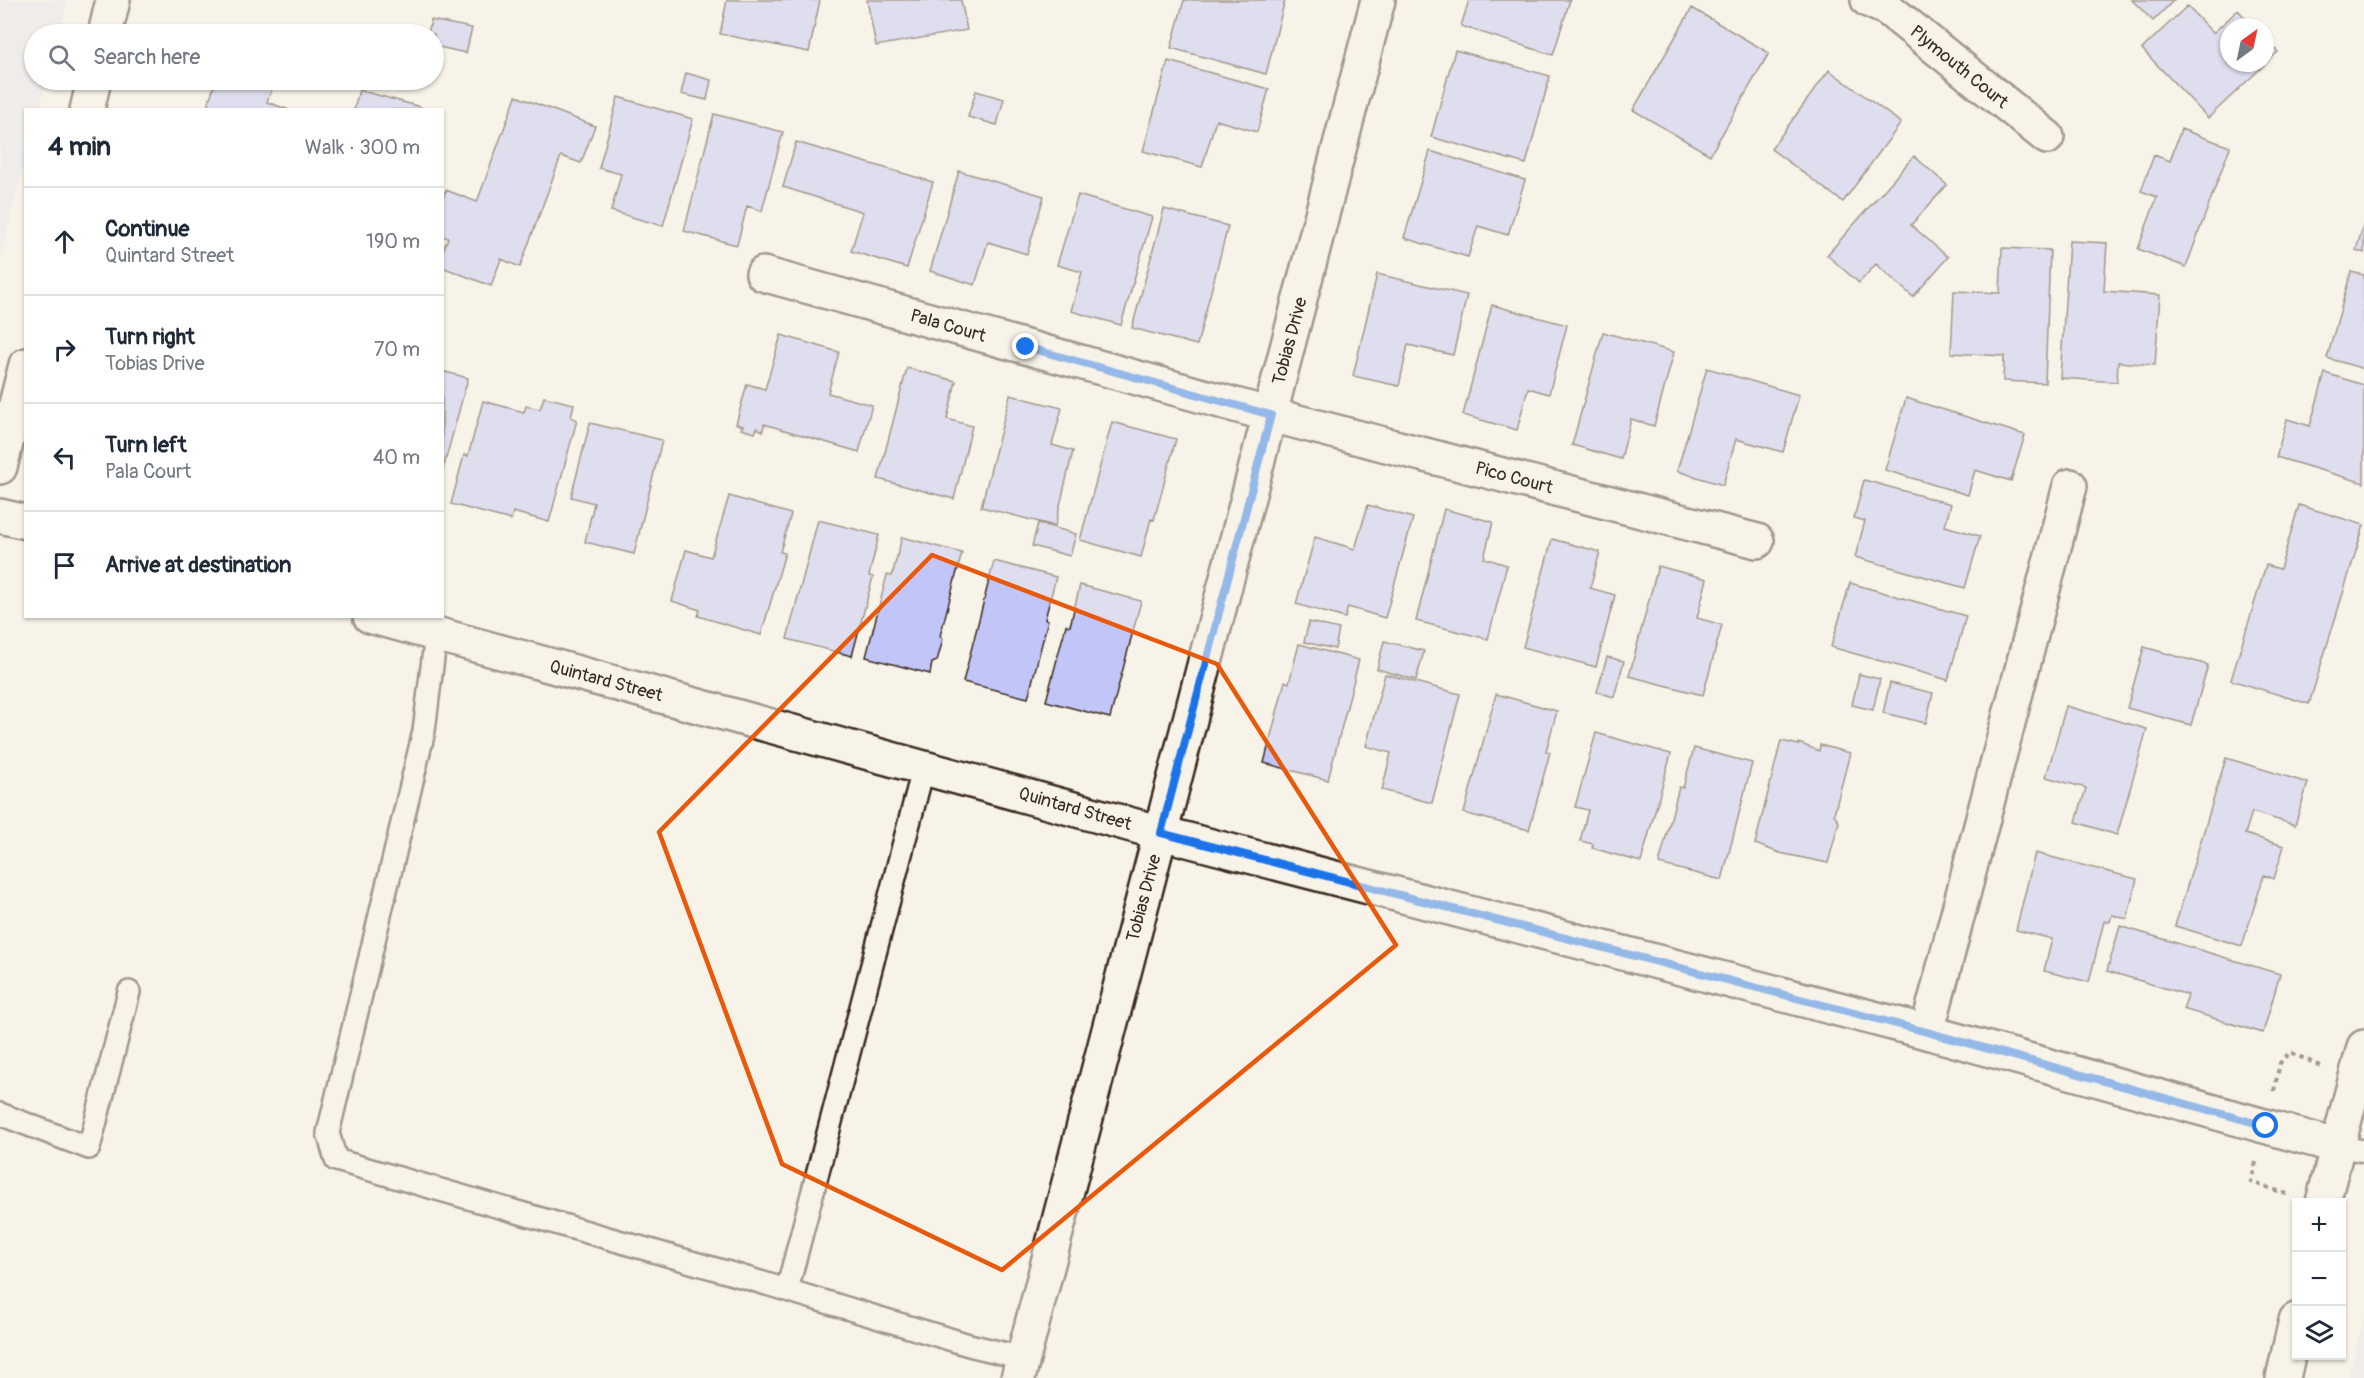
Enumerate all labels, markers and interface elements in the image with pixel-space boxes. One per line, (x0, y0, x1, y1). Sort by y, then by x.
north arrow (2220, 18, 2274, 72)
street label: Plymouth Court (1905, 20, 2013, 114)
search box (24, 24, 444, 90)
icon: search (45, 41, 78, 74)
text: Search here (93, 43, 200, 71)
text: 4 min (48, 131, 111, 163)
text: Walk · 300 m (305, 135, 420, 160)
text: Continue (105, 215, 189, 243)
icon: ahead (48, 225, 81, 258)
text: 190 m (366, 229, 420, 254)
text: Quintard Street (105, 243, 234, 268)
street label: Tobias Drive (1267, 295, 1313, 387)
street label: Pala Court (908, 304, 989, 348)
text: Turn right (105, 323, 195, 351)
icon: right (48, 333, 81, 366)
route end (1012, 333, 1038, 359)
text: 70 m (374, 337, 420, 362)
text: Tobias Drive (105, 351, 205, 376)
text: Turn left (105, 431, 187, 459)
icon: left (48, 441, 81, 474)
text: 40 m (373, 445, 420, 470)
street label: Pico Court (1473, 457, 1556, 500)
text: Pala Court (105, 459, 191, 484)
icon: arrive (48, 549, 81, 582)
text: Arrive at destination (105, 551, 291, 579)
street label: Quintard Street (547, 655, 666, 707)
street label: Quintard Street (1016, 782, 1135, 836)
street label: Tobias Drive (1121, 852, 1167, 944)
route start (2252, 1112, 2278, 1138)
map controls (2292, 1198, 2346, 1360)
button: + (2292, 1198, 2346, 1252)
button: − (2292, 1252, 2346, 1306)
button: layers (2292, 1306, 2346, 1360)

